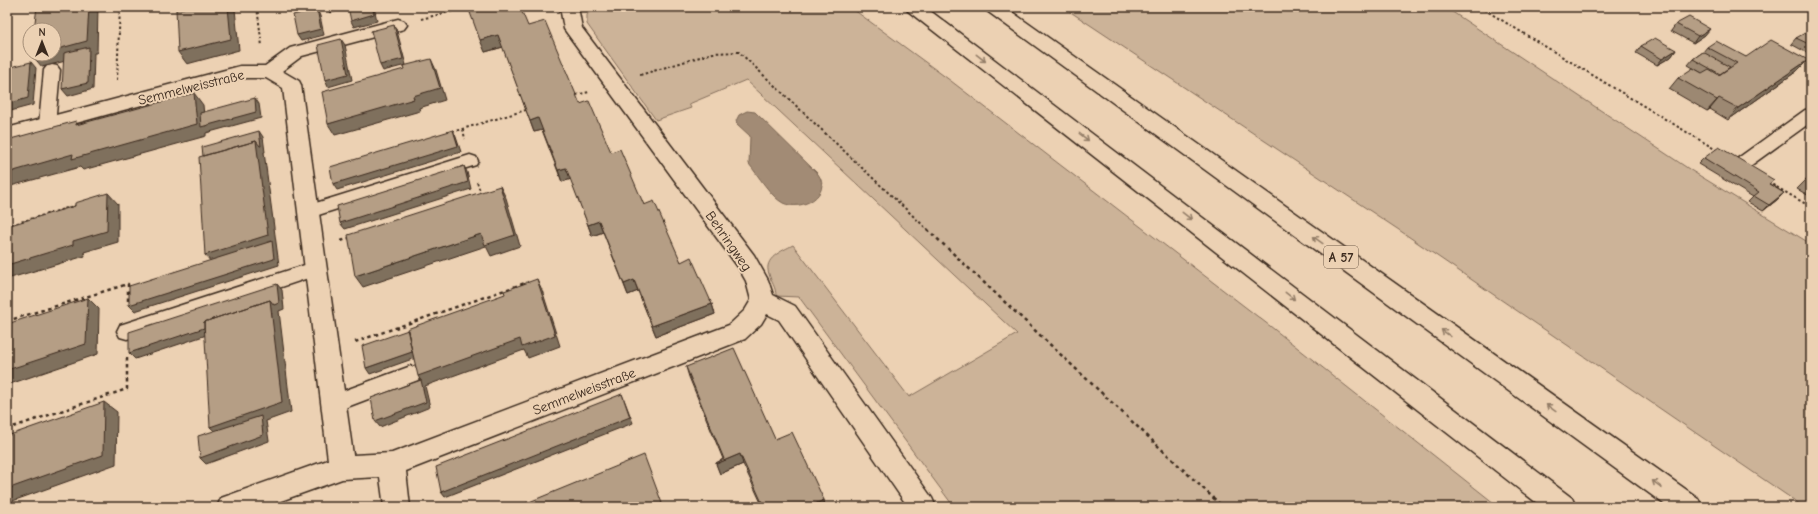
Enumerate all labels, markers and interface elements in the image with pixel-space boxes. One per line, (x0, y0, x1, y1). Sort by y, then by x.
north arrow (22, 22, 62, 62)
text: N (38, 26, 46, 39)
one-way arrow (975, 53, 986, 62)
street label: Semmelweisstraße (136, 66, 246, 109)
one-way arrow (1078, 133, 1089, 141)
street label: Behringweg (702, 208, 756, 275)
one-way arrow (1181, 212, 1192, 221)
one-way arrow (1312, 236, 1323, 244)
road number: A 57 (1324, 246, 1358, 268)
one-way arrow (1284, 292, 1295, 300)
one-way arrow (1441, 328, 1452, 337)
street label: Semmelweisstraße (530, 364, 638, 419)
one-way arrow (1546, 404, 1557, 412)
one-way arrow (1652, 480, 1663, 488)

